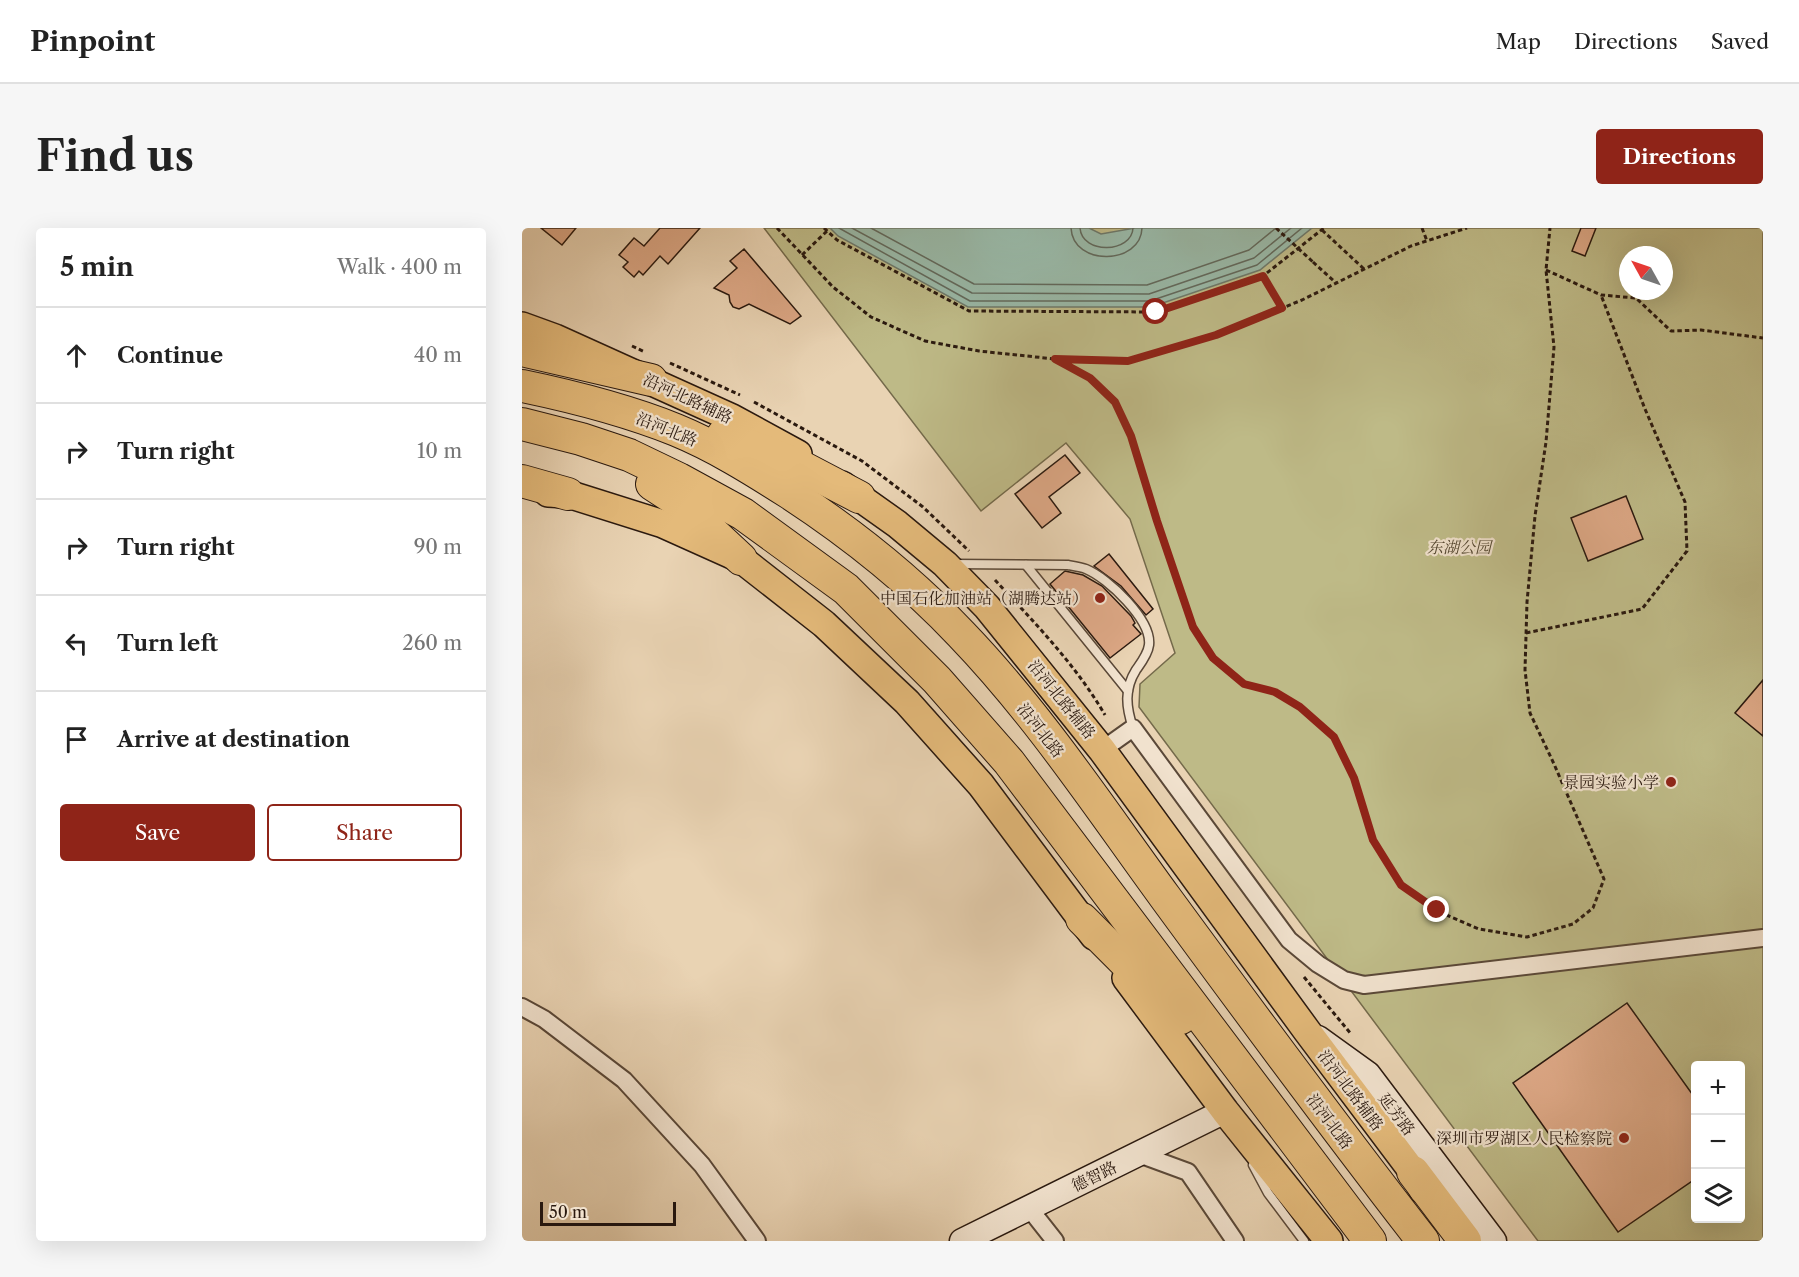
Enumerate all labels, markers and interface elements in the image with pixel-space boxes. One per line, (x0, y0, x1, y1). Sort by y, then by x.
text: Pinpoint (30, 24, 155, 58)
text: Map (1496, 29, 1541, 54)
text: Directions (1574, 29, 1678, 54)
text: Saved (1711, 29, 1769, 54)
button: Directions (1596, 129, 1763, 184)
text: Find us (36, 130, 194, 182)
north arrow (1619, 246, 1673, 300)
text: 5 min (60, 251, 134, 283)
text: Walk · 400 m (337, 255, 462, 279)
route start (1142, 298, 1168, 324)
icon: ahead (60, 339, 93, 372)
text: Continue (117, 342, 223, 369)
text: 40 m (414, 343, 462, 367)
street label: 沿河北路辅路 (640, 369, 736, 427)
street label: 沿河北路 (634, 408, 700, 450)
icon: right (60, 435, 93, 468)
text: Turn right (117, 438, 235, 465)
text: 10 m (417, 439, 462, 463)
icon: right (60, 531, 93, 564)
text: Turn right (117, 534, 235, 561)
text: 90 m (414, 535, 462, 559)
park label: 东湖公园 (1427, 537, 1494, 557)
place label: 中国石化加油站（湖腾达站） (880, 588, 1088, 608)
marker: 中国石化加油站（湖腾达站） (1093, 591, 1107, 605)
icon: left (60, 627, 93, 660)
text: Turn left (117, 630, 218, 657)
text: 260 m (402, 631, 462, 655)
street label: 沿河北路辅路 (1024, 656, 1100, 742)
street label: 沿河北路 (1014, 699, 1068, 761)
icon: arrive (60, 723, 93, 756)
text: Arrive at destination (117, 726, 350, 753)
place label: 景园实验小学 (1563, 772, 1659, 792)
marker: 景园实验小学 (1664, 775, 1678, 789)
button: Save (60, 804, 255, 861)
button: Share (267, 804, 462, 861)
route end (1423, 896, 1449, 922)
street label: 沿河北路辅路 (1314, 1046, 1388, 1134)
map controls (1691, 1061, 1745, 1223)
button: + (1691, 1061, 1745, 1115)
street label: 延芳路 (1375, 1089, 1419, 1139)
street label: 沿河北路 (1303, 1090, 1357, 1152)
button: − (1691, 1115, 1745, 1169)
place label: 深圳市罗湖区人民检察院 (1436, 1128, 1612, 1148)
marker: 深圳市罗湖区人民检察院 (1617, 1131, 1631, 1145)
street label: 德智路 (1068, 1156, 1120, 1196)
button: layers (1691, 1169, 1745, 1223)
scale bar (540, 1199, 676, 1226)
text: 50 m (549, 1202, 587, 1222)

